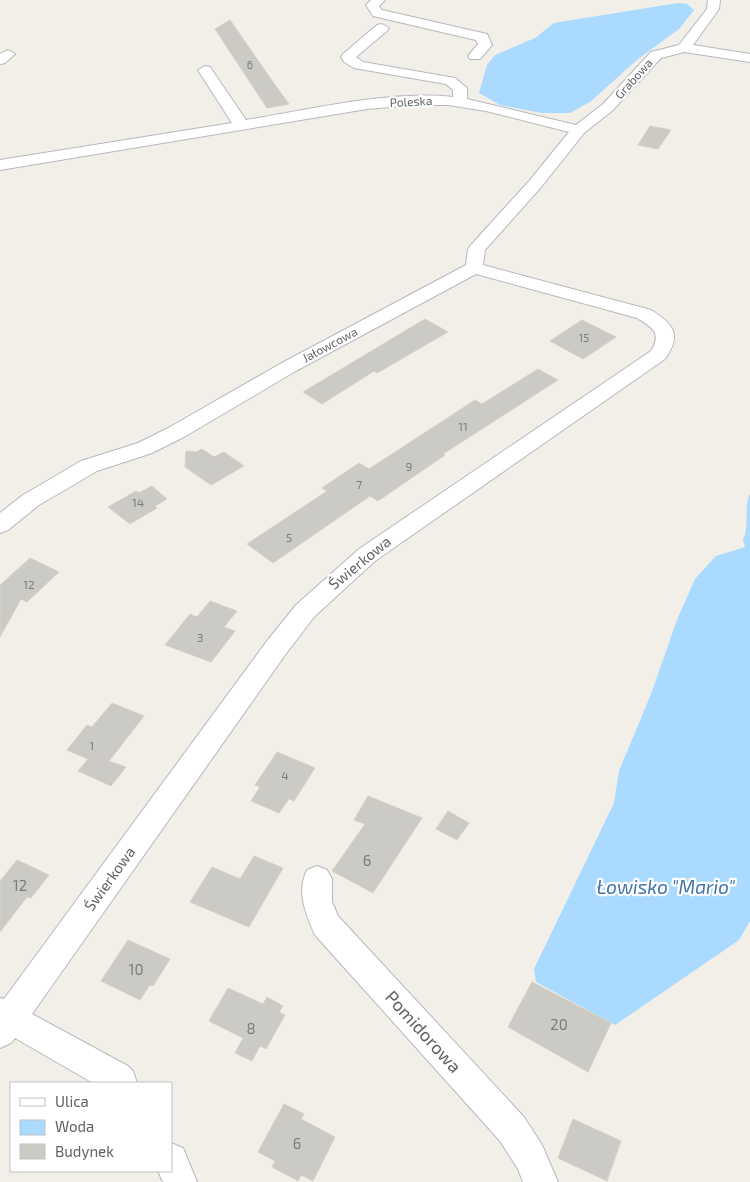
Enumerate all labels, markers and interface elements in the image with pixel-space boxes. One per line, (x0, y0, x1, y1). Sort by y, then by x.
street label: Grabowa (612, 55, 655, 101)
house number: 6 (247, 58, 253, 71)
street label: Poleska (389, 93, 433, 109)
street label: Jałowcowa (300, 324, 359, 364)
house number: 15 (579, 331, 589, 344)
house number: 11 (458, 419, 468, 433)
house number: 9 (406, 459, 413, 473)
house number: 7 (356, 477, 362, 491)
house number: 14 (132, 495, 144, 509)
house number: 5 (286, 530, 292, 544)
street label: Świerkowa (325, 532, 394, 593)
house number: 12 (23, 577, 35, 591)
house number: 3 (197, 630, 203, 644)
house number: 1 (90, 738, 94, 752)
house number: 4 (281, 768, 289, 782)
street label: Świerkowa (80, 843, 138, 914)
house number: 6 (363, 851, 371, 869)
water label: Łowisko "Mario" (597, 875, 736, 898)
house number: 12 (13, 876, 27, 894)
house number: 10 (128, 960, 144, 978)
street label: Pomidorowa (381, 986, 466, 1077)
house number: 20 (550, 1015, 568, 1033)
house number: 8 (246, 1019, 256, 1037)
legend (10, 1082, 172, 1172)
text: Ulica (55, 1092, 89, 1110)
text: Woda (55, 1117, 94, 1135)
house number: 6 (293, 1134, 301, 1152)
text: Budynek (55, 1142, 114, 1160)

